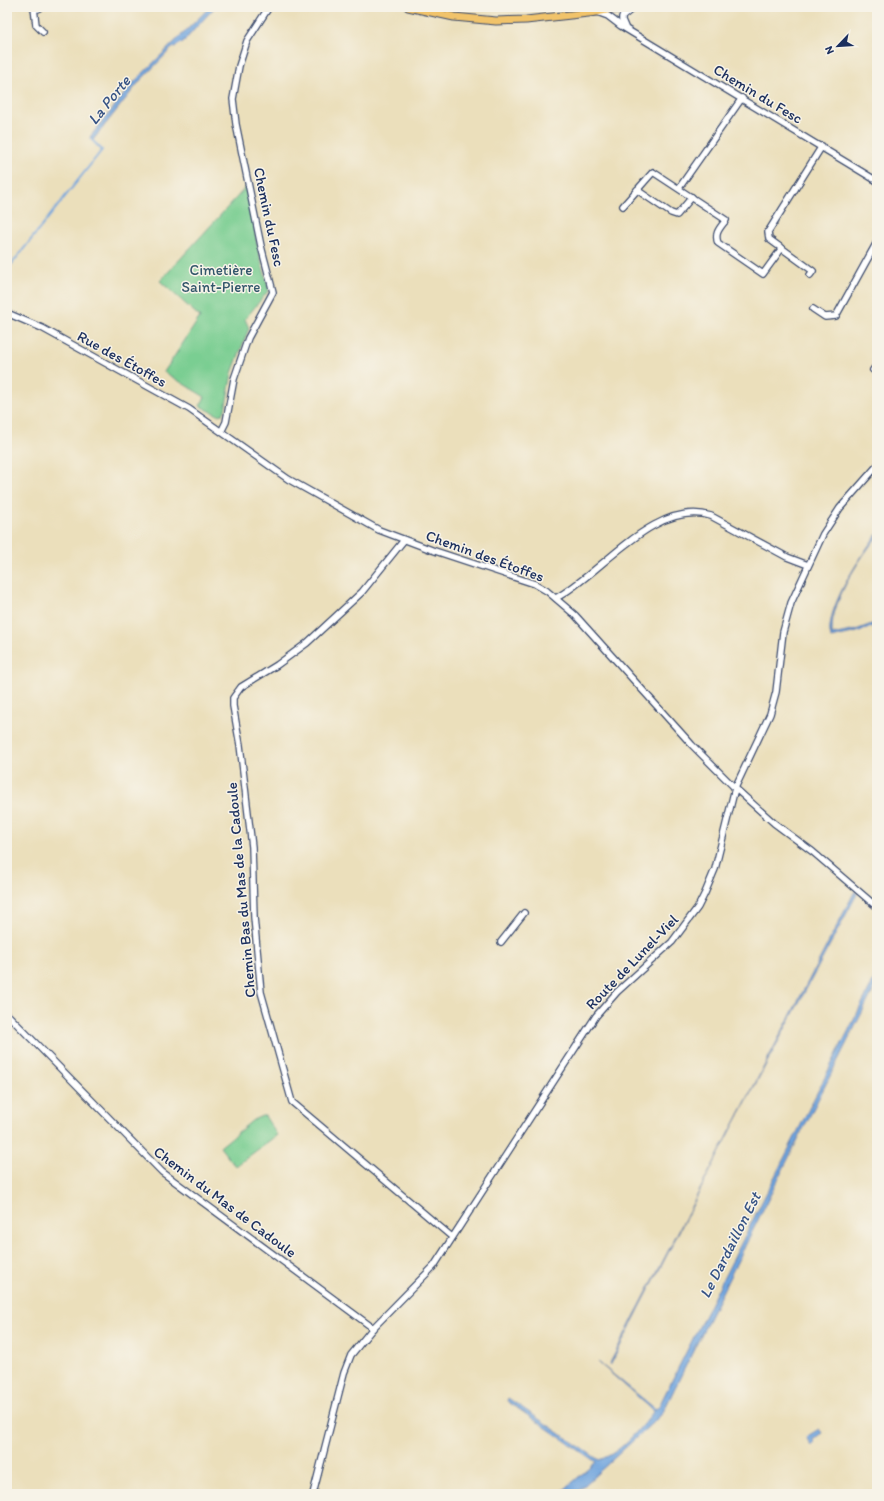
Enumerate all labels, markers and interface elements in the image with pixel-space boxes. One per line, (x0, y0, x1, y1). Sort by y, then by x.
north arrow (818, 26, 858, 66)
text: N (822, 44, 837, 56)
street label: Chemin du Fesc (710, 60, 806, 128)
water label: La Porte (84, 71, 135, 128)
street label: Chemin du Fesc (250, 166, 288, 268)
park label: Cimetière Saint-Pierre (182, 261, 260, 296)
street label: Rue des Étoffes (74, 327, 170, 391)
street label: Chemin des Étoffes (423, 526, 547, 586)
street label: Chemin Bas du Mas de la Cadoule (223, 782, 259, 998)
street label: Route de Lunel-Viel (582, 910, 683, 1013)
street label: Chemin du Mas de Cadoule (150, 1142, 300, 1262)
water label: Le Dardaillon Est (695, 1187, 766, 1301)

